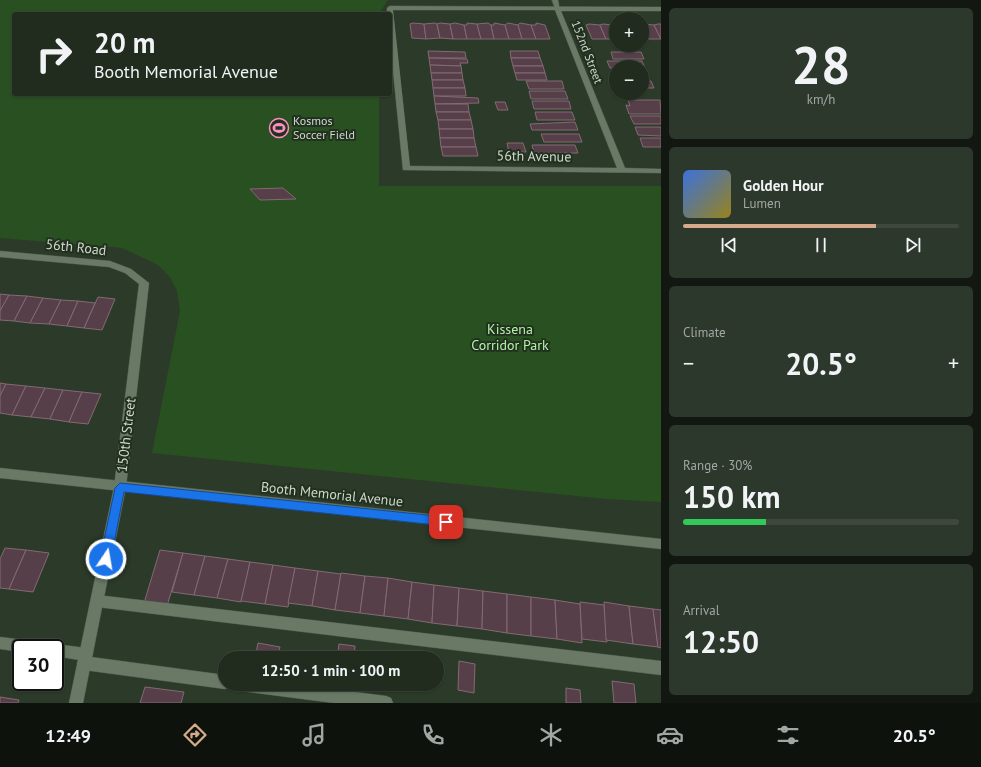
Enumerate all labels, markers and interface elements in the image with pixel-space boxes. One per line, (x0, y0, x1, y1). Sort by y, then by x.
map controls (609, 12, 649, 100)
button: + (609, 12, 649, 52)
street label: 152nd Street (569, 18, 606, 86)
text: 20 m (94, 24, 155, 61)
icon: right (28, 28, 80, 80)
text: 28 (792, 31, 850, 98)
text: Booth Memorial Avenue (94, 60, 278, 83)
button: − (609, 60, 649, 100)
text: km/h (807, 91, 835, 108)
place label: Kosmos Soccer Field (293, 113, 355, 142)
sports icon: Kosmos Soccer Field (268, 117, 290, 139)
street label: 56th Avenue (497, 146, 571, 166)
text: Golden Hour (743, 176, 823, 195)
text: Lumen (743, 195, 781, 212)
icon: previous (718, 234, 740, 256)
icon: pause (810, 234, 832, 256)
icon: next (902, 234, 924, 256)
street label: 56th Road (45, 235, 107, 259)
park label: Kissena Corridor Park (471, 320, 549, 354)
text: Climate (683, 324, 726, 341)
text: 20.5° (785, 344, 857, 383)
text: − (683, 349, 694, 377)
text: + (948, 349, 959, 377)
street label: 150th Street (113, 397, 140, 473)
text: Range · 30% (683, 457, 752, 474)
text: 150 km (683, 477, 781, 516)
street label: Booth Memorial Avenue (260, 478, 404, 510)
pin (429, 505, 463, 539)
icon: arrive (435, 511, 457, 533)
position arrow (85, 538, 127, 580)
text: Arrival (683, 602, 719, 619)
text: 12:50 (683, 622, 759, 661)
speed limit sign: 30 (12, 639, 64, 691)
text: 12:50 · 1 min · 100 m (262, 661, 400, 680)
icon: directions (181, 721, 209, 749)
icon: music (300, 721, 328, 749)
icon: phone (419, 721, 447, 749)
icon: climate (537, 721, 565, 749)
icon: car (656, 721, 684, 749)
icon: filters (774, 721, 802, 749)
text: 12:49 (45, 724, 91, 747)
text: 20.5° (893, 724, 936, 747)

